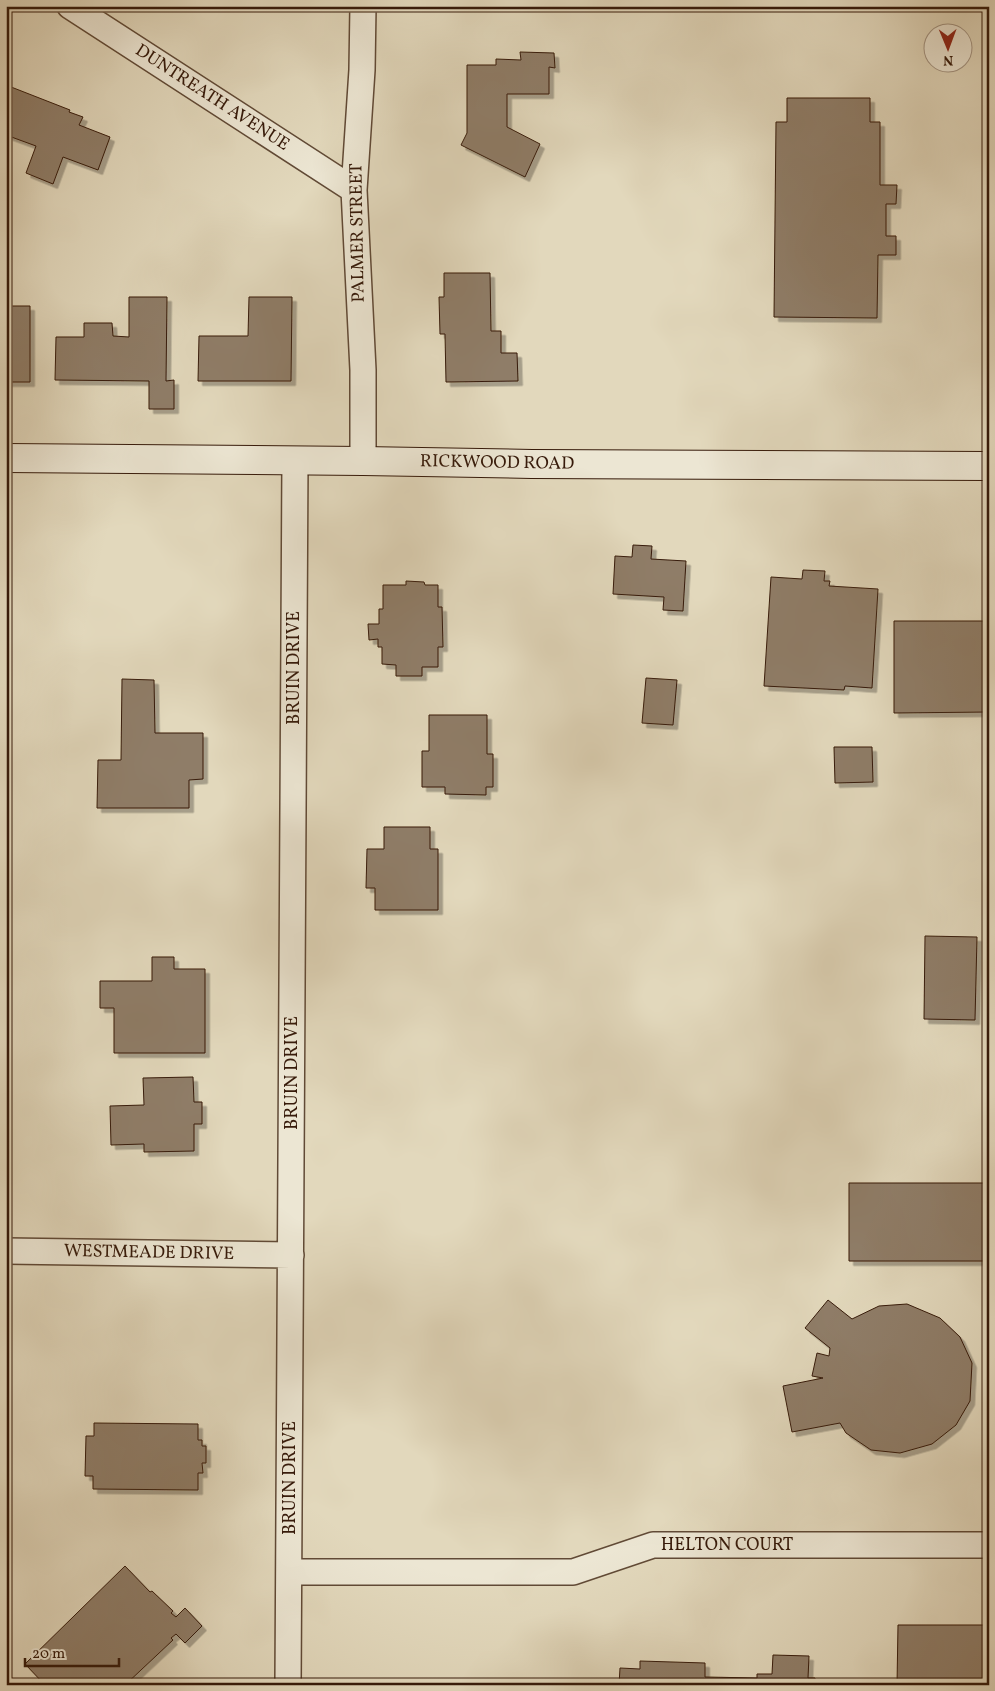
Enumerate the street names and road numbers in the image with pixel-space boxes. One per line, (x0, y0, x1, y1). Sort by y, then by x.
street label: DUNTREATH AVENUE (130, 39, 294, 158)
street label: PALMER STREET (344, 163, 372, 303)
street label: RICKWOOD ROAD (420, 449, 574, 477)
street label: BRUIN DRIVE (282, 611, 307, 725)
street label: BRUIN DRIVE (280, 1016, 305, 1130)
street label: WESTMEADE DRIVE (64, 1239, 235, 1267)
street label: BRUIN DRIVE (278, 1421, 303, 1535)
street label: HELTON COURT (661, 1533, 794, 1558)

